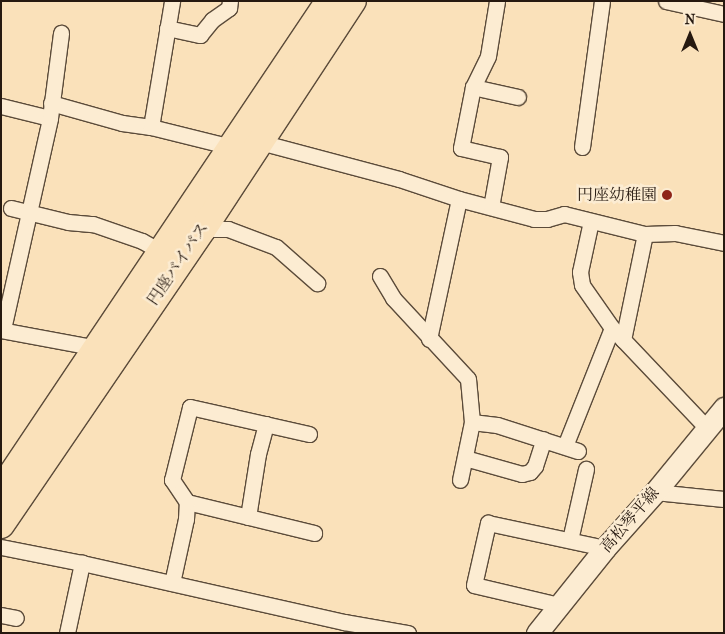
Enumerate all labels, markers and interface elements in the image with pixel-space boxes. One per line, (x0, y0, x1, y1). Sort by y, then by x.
north arrow (665, 10, 715, 60)
text: N (685, 11, 695, 28)
place label: 円座幼稚園 (577, 185, 657, 205)
marker: 円座幼稚園 (661, 189, 673, 201)
street label: 円座バイパス (143, 219, 213, 309)
street label: 高松琴平線 (597, 484, 663, 556)

